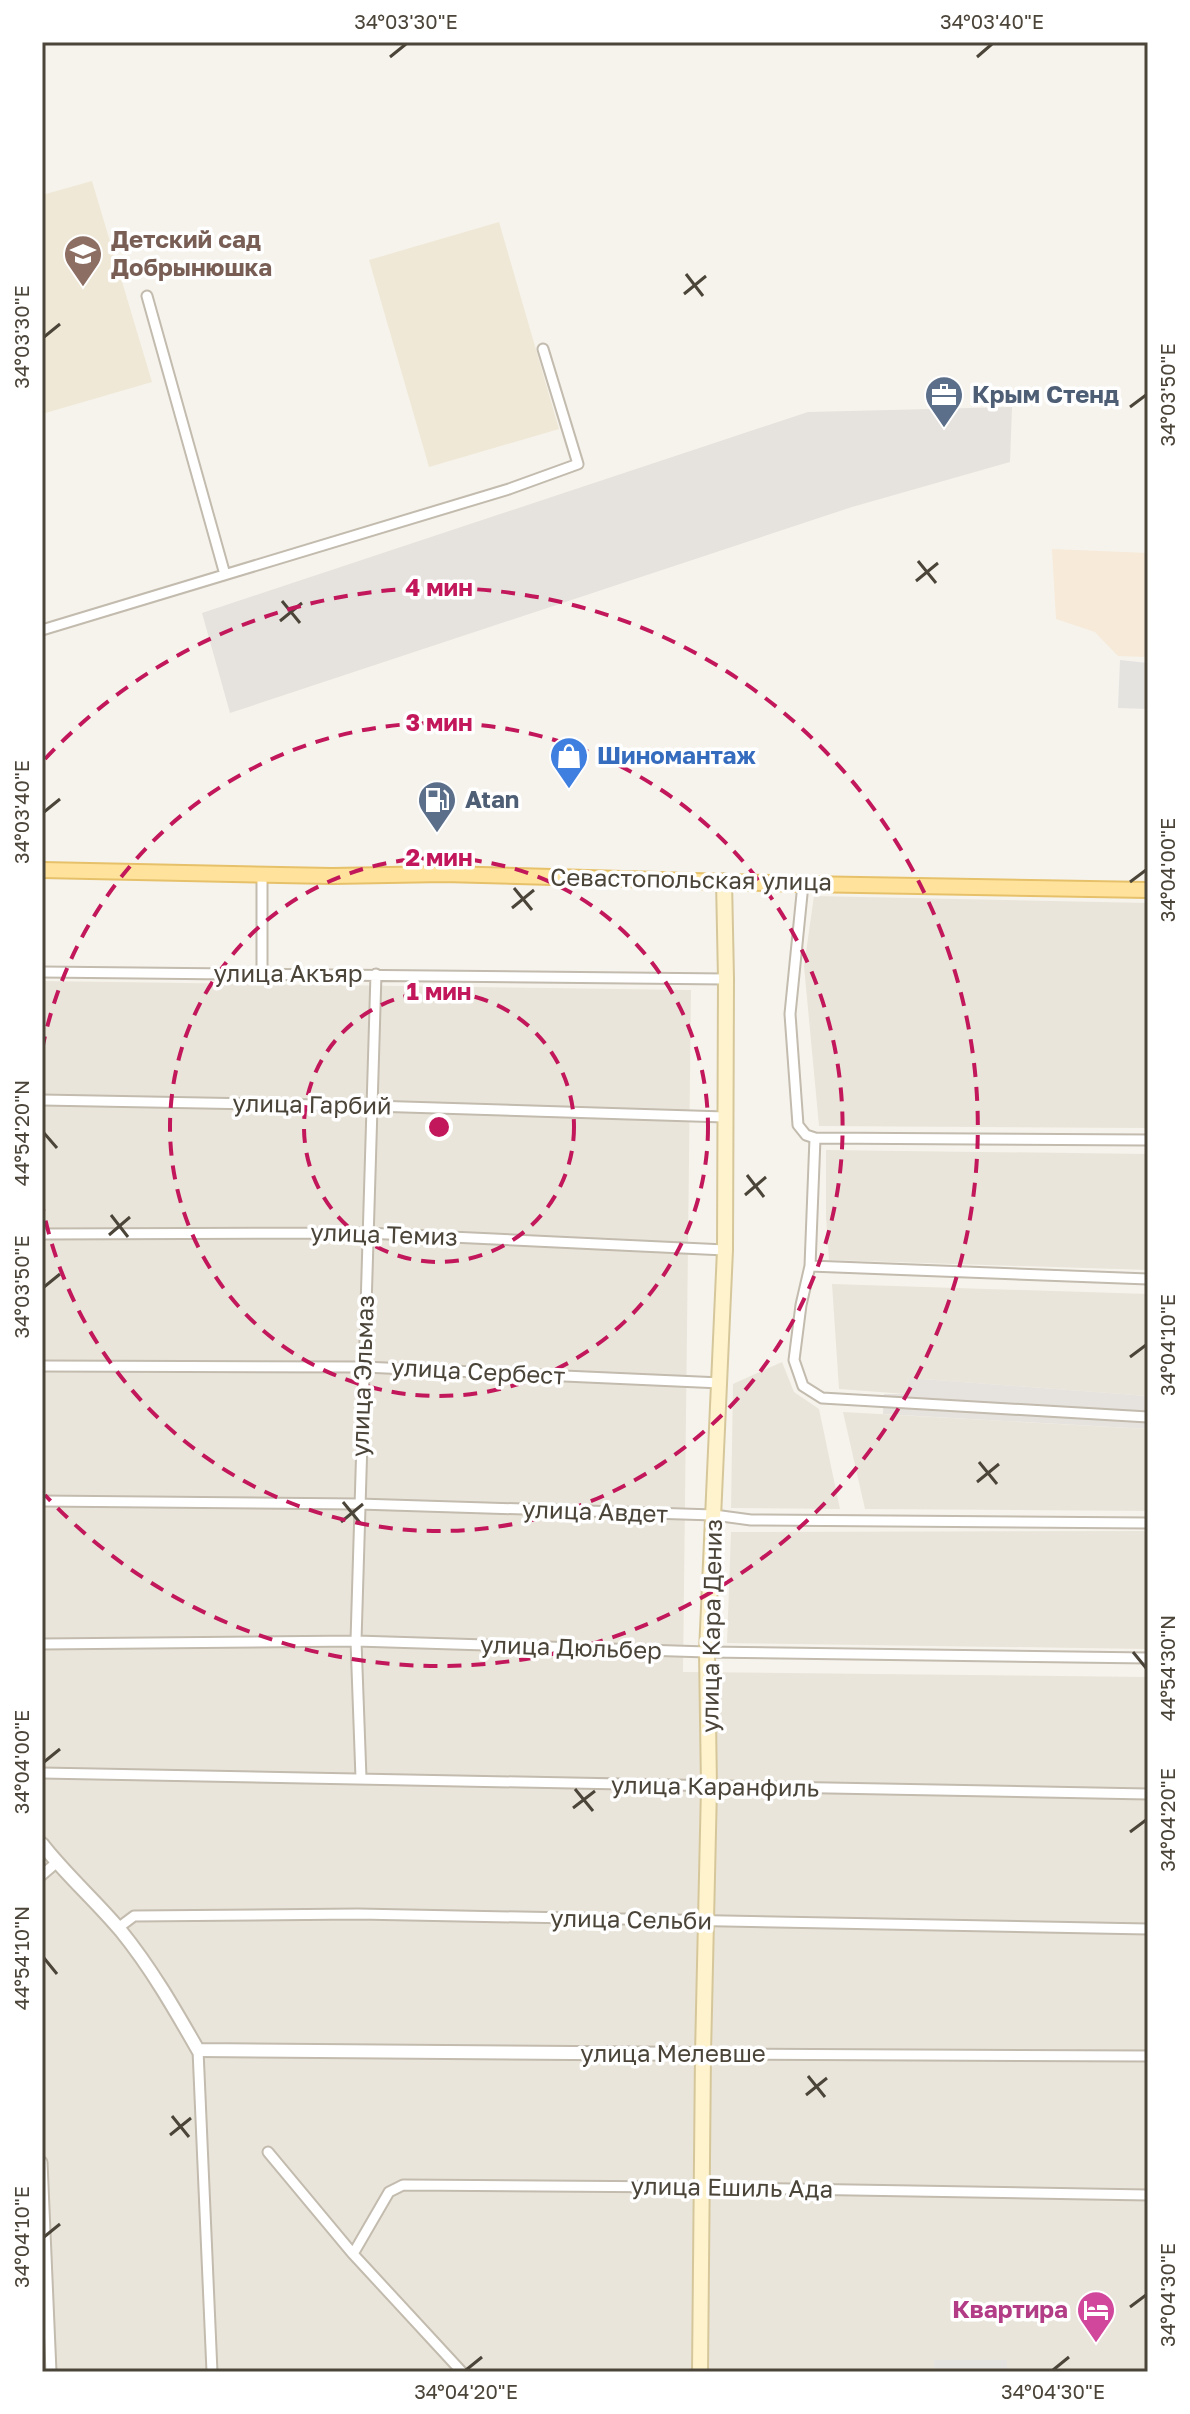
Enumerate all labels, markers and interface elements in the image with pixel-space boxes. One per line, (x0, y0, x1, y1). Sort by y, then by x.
text: 34°03'30"E (354, 9, 458, 33)
text: 34°03'40"E (940, 9, 1044, 33)
place label: Детский сад Добрынюшка (111, 224, 272, 281)
school or university icon: Детский сад Добрынюшка (62, 233, 104, 288)
text: 34°03'30"E (9, 285, 33, 389)
text: 34°03'50"E (1155, 343, 1179, 447)
office icon: Крым Стенд (923, 374, 965, 429)
place label: Крым Стенд (972, 379, 1119, 408)
text: 4 мин (405, 572, 473, 601)
text: 3 мин (405, 707, 473, 736)
shop icon: Шиномантаж (548, 735, 590, 790)
place label: Шиномантаж (597, 740, 756, 769)
text: 34°03'40"E (9, 760, 33, 864)
fuel station icon: Atan (416, 779, 458, 834)
place label: Atan (465, 784, 519, 813)
text: 34°04'00"E (1155, 818, 1179, 922)
text: 2 мин (405, 842, 473, 871)
street label: Севастопольская улица (550, 862, 832, 895)
street label: улица Акъяр (213, 958, 363, 987)
text: 1 мин (407, 976, 471, 1005)
text: 44°54'20"N (9, 1080, 33, 1186)
street label: улица Гарбий (232, 1088, 392, 1119)
centre of rings (425, 1113, 453, 1141)
street label: улица Темиз (310, 1216, 458, 1251)
text: 34°03'50"E (9, 1235, 33, 1339)
street label: улица Эльмаз (344, 1294, 379, 1457)
text: 34°04'10"E (1155, 1294, 1179, 1396)
street label: улица Сербест (390, 1351, 566, 1390)
street label: улица Авдет (522, 1493, 669, 1528)
street label: улица Кара Дениз (694, 1519, 727, 1733)
text: 44°54'30"N (1155, 1615, 1179, 1721)
street label: улица Дюльбер (480, 1629, 662, 1664)
text: 34°04'00"E (9, 1710, 33, 1814)
text: 34°04'20"E (1155, 1768, 1179, 1872)
street label: улица Каранфиль (611, 1769, 819, 1802)
street label: улица Сельби (550, 1903, 712, 1934)
text: 44°54'10"N (9, 1906, 33, 2010)
street label: улица Мелевше (580, 2038, 766, 2067)
street label: улица Ешиль Ада (631, 2170, 834, 2203)
text: 34°04'10"E (9, 2186, 33, 2288)
text: 34°04'30"E (1155, 2243, 1179, 2347)
hotel icon: Квартира (1075, 2289, 1117, 2344)
place label: Квартира (952, 2294, 1068, 2323)
text: 34°04'20"E (414, 2379, 518, 2403)
text: 34°04'30"E (1001, 2379, 1105, 2403)

